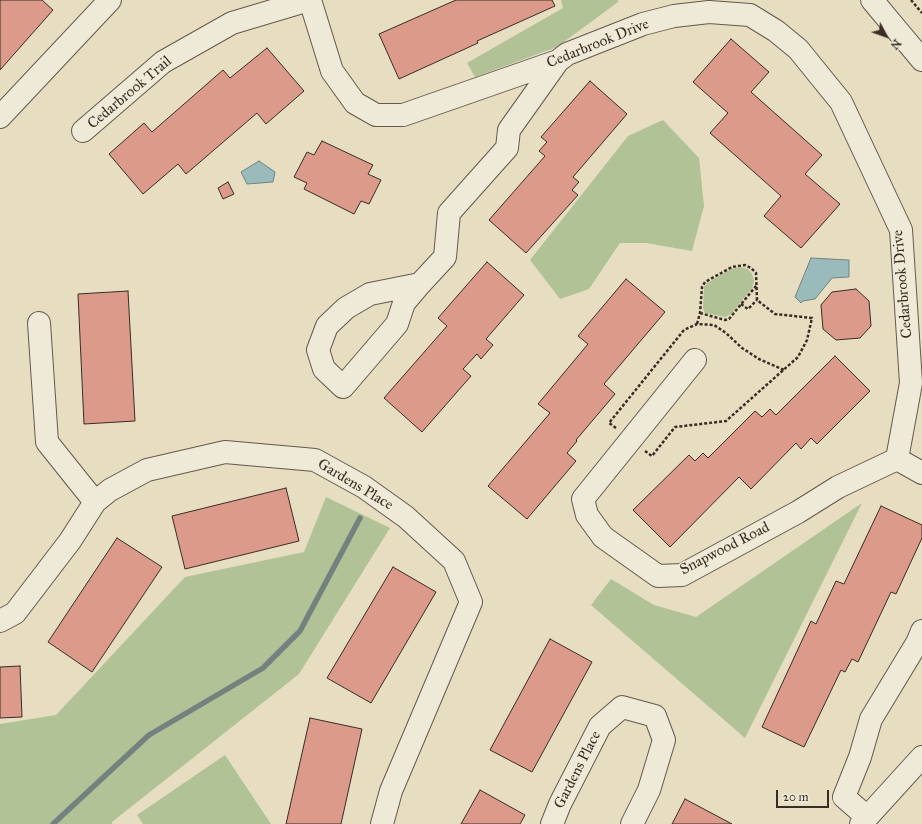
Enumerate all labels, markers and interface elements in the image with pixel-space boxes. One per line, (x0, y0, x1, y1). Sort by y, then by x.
street label: Cedarbrook Drive (544, 15, 652, 73)
north arrow (866, 16, 906, 56)
text: N (887, 36, 903, 52)
street label: Cedarbrook Trail (84, 53, 176, 133)
street label: Cedarbrook Drive (889, 229, 917, 339)
street label: Gardens Place (314, 455, 396, 515)
street label: Snapwood Road (677, 519, 773, 579)
street label: Gardens Place (551, 728, 605, 812)
scale bar (778, 782, 831, 808)
text: 20 m (783, 790, 809, 804)

